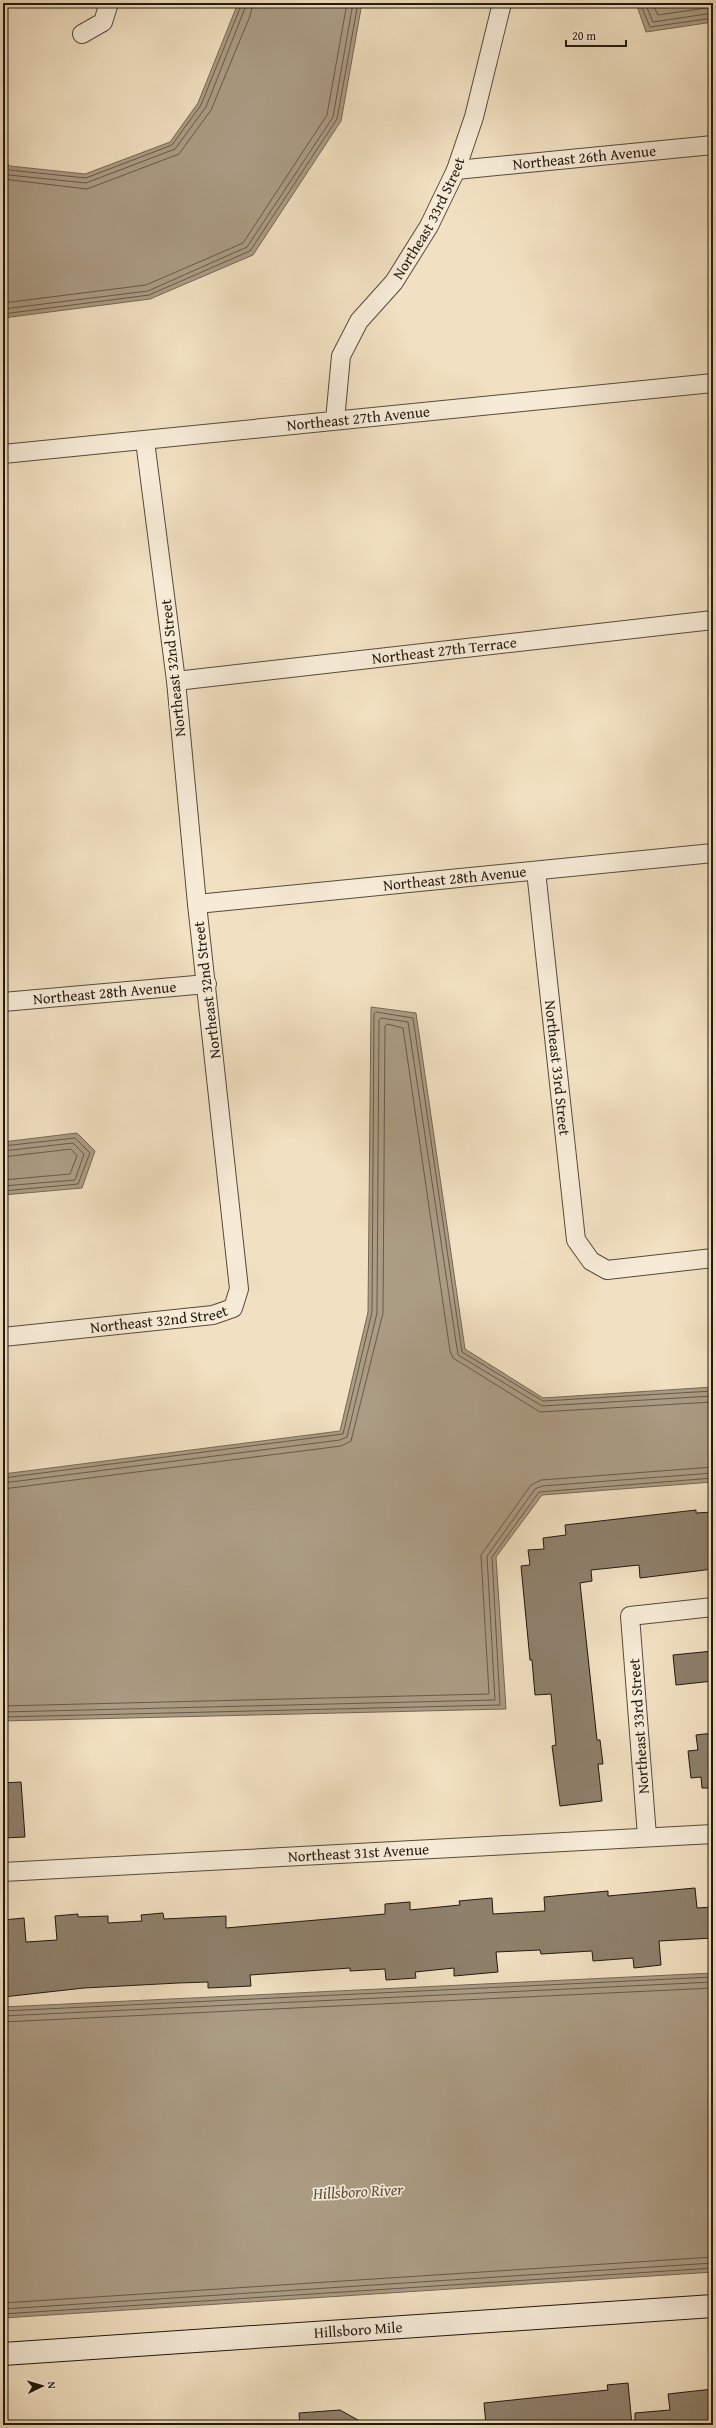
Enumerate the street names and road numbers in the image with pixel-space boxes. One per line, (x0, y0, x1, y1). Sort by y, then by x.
street label: Northeast 26th Avenue (512, 140, 657, 174)
street label: Northeast 33rd Street (387, 154, 470, 283)
street label: Northeast 27th Avenue (286, 400, 431, 436)
street label: Northeast 32nd Street (155, 598, 190, 738)
street label: Northeast 27th Terrace (371, 631, 518, 669)
street label: Northeast 28th Avenue (382, 861, 527, 896)
street label: Northeast 32nd Street (188, 920, 225, 1060)
street label: Northeast 28th Avenue (32, 976, 177, 1009)
street label: Northeast 33rd Street (540, 999, 576, 1137)
street label: Northeast 32nd Street (89, 1299, 231, 1338)
street label: Northeast 33rd Street (623, 1657, 654, 1794)
street label: Northeast 31st Avenue (287, 1838, 430, 1867)
street label: Hillsboro Mile (313, 2316, 403, 2343)

